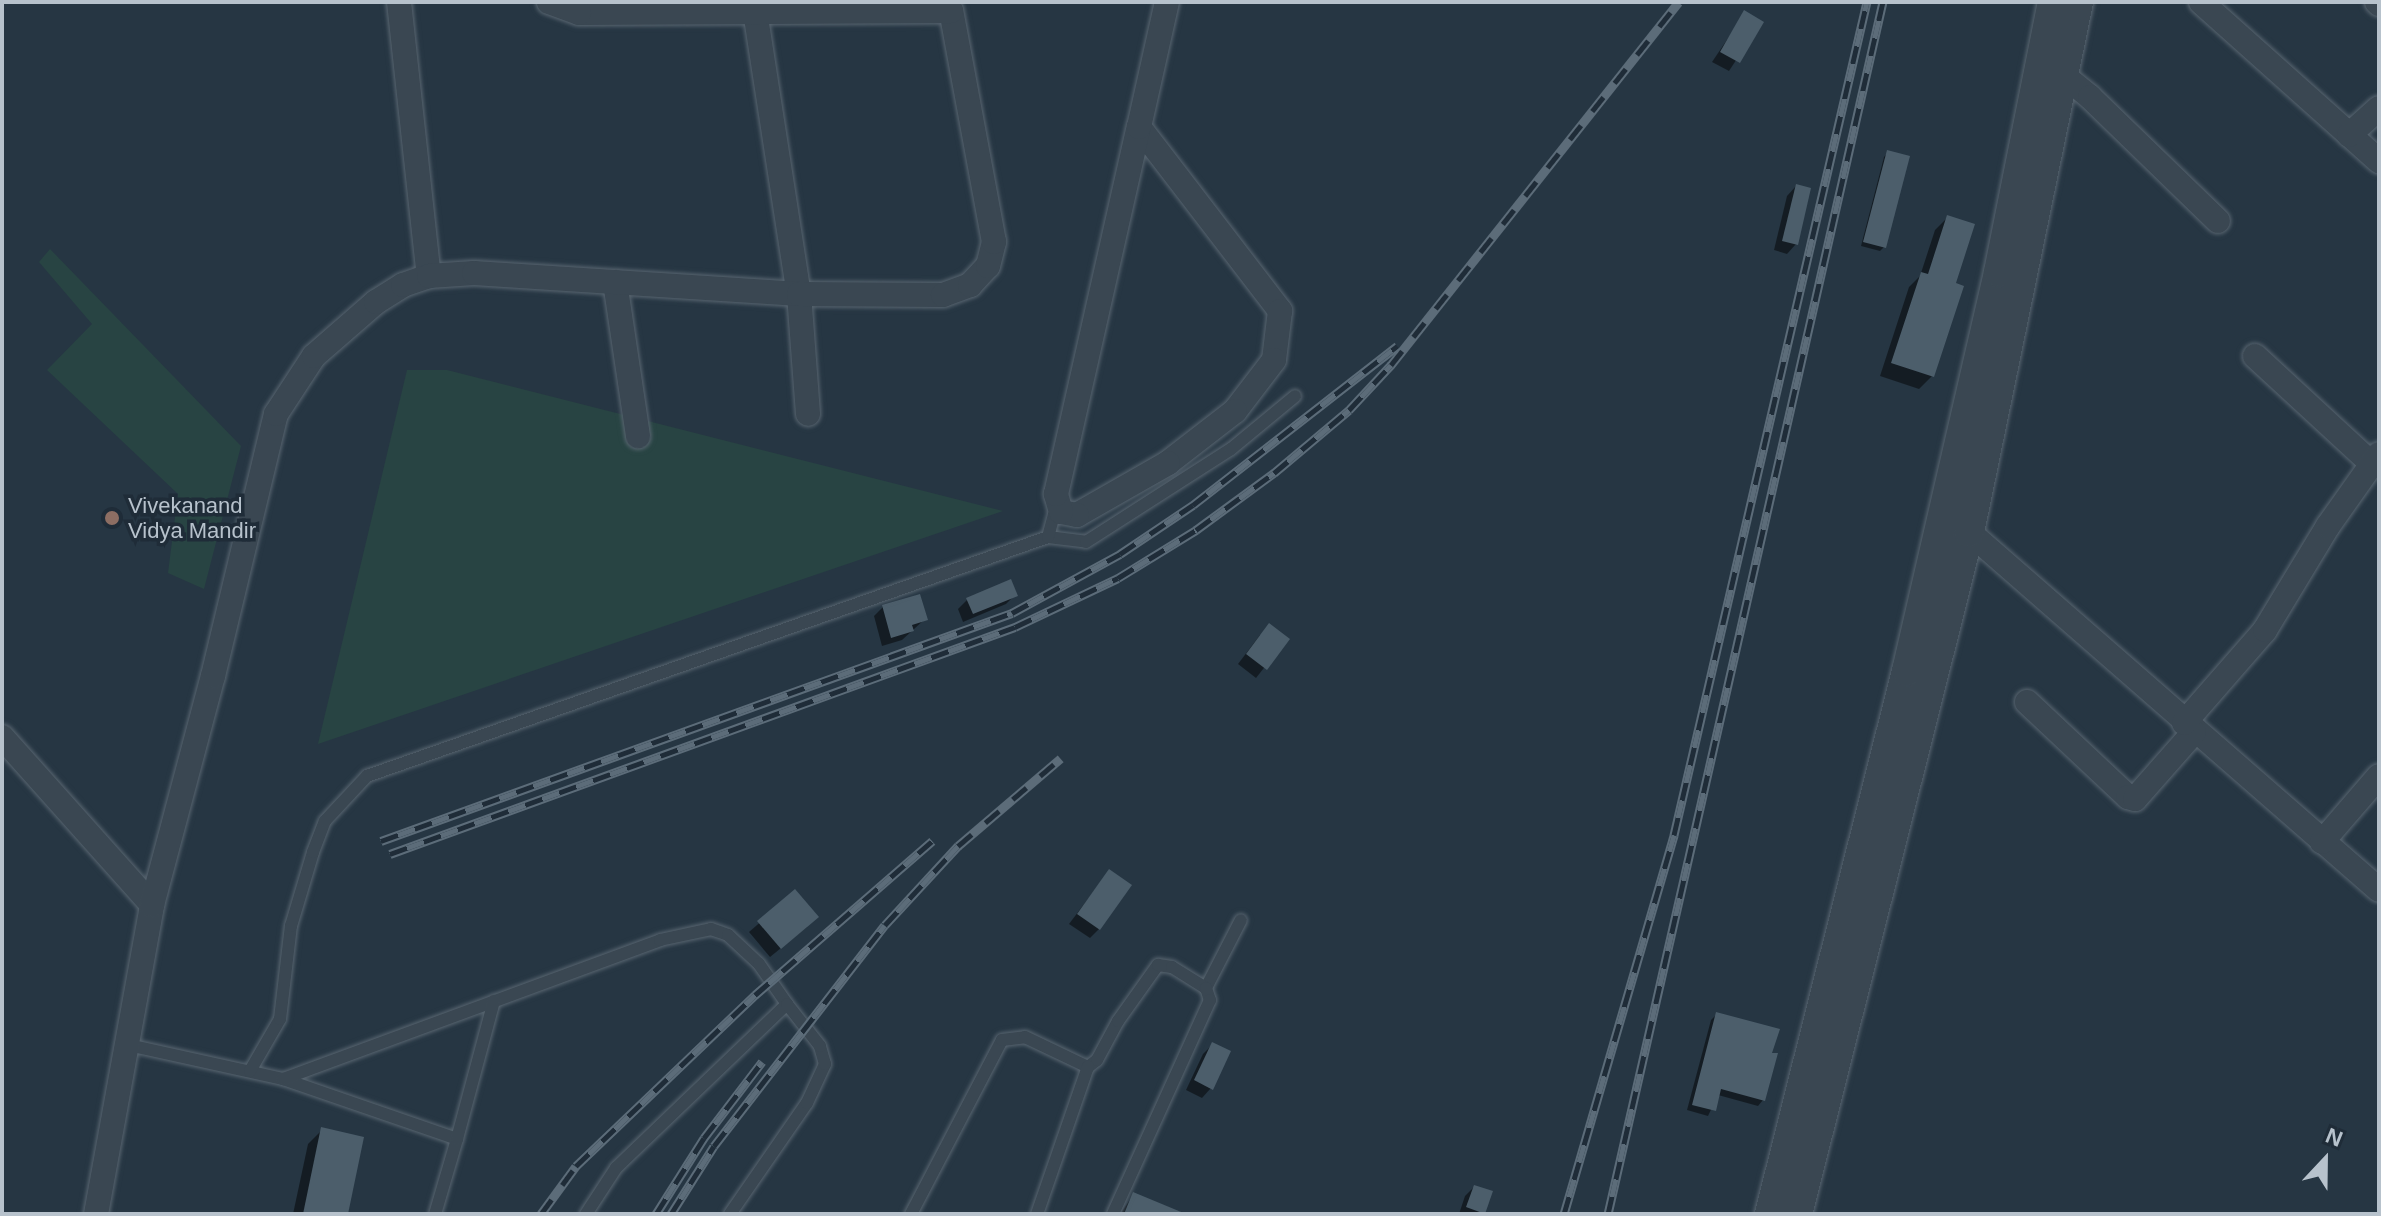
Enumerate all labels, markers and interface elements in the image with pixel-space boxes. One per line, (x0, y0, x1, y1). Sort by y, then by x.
place label: Vivekanand Vidya Mandir (128, 492, 256, 544)
marker: Vivekanand Vidya Mandir (103, 509, 121, 527)
north arrow (2285, 1120, 2365, 1200)
text: N (2322, 1123, 2346, 1152)

